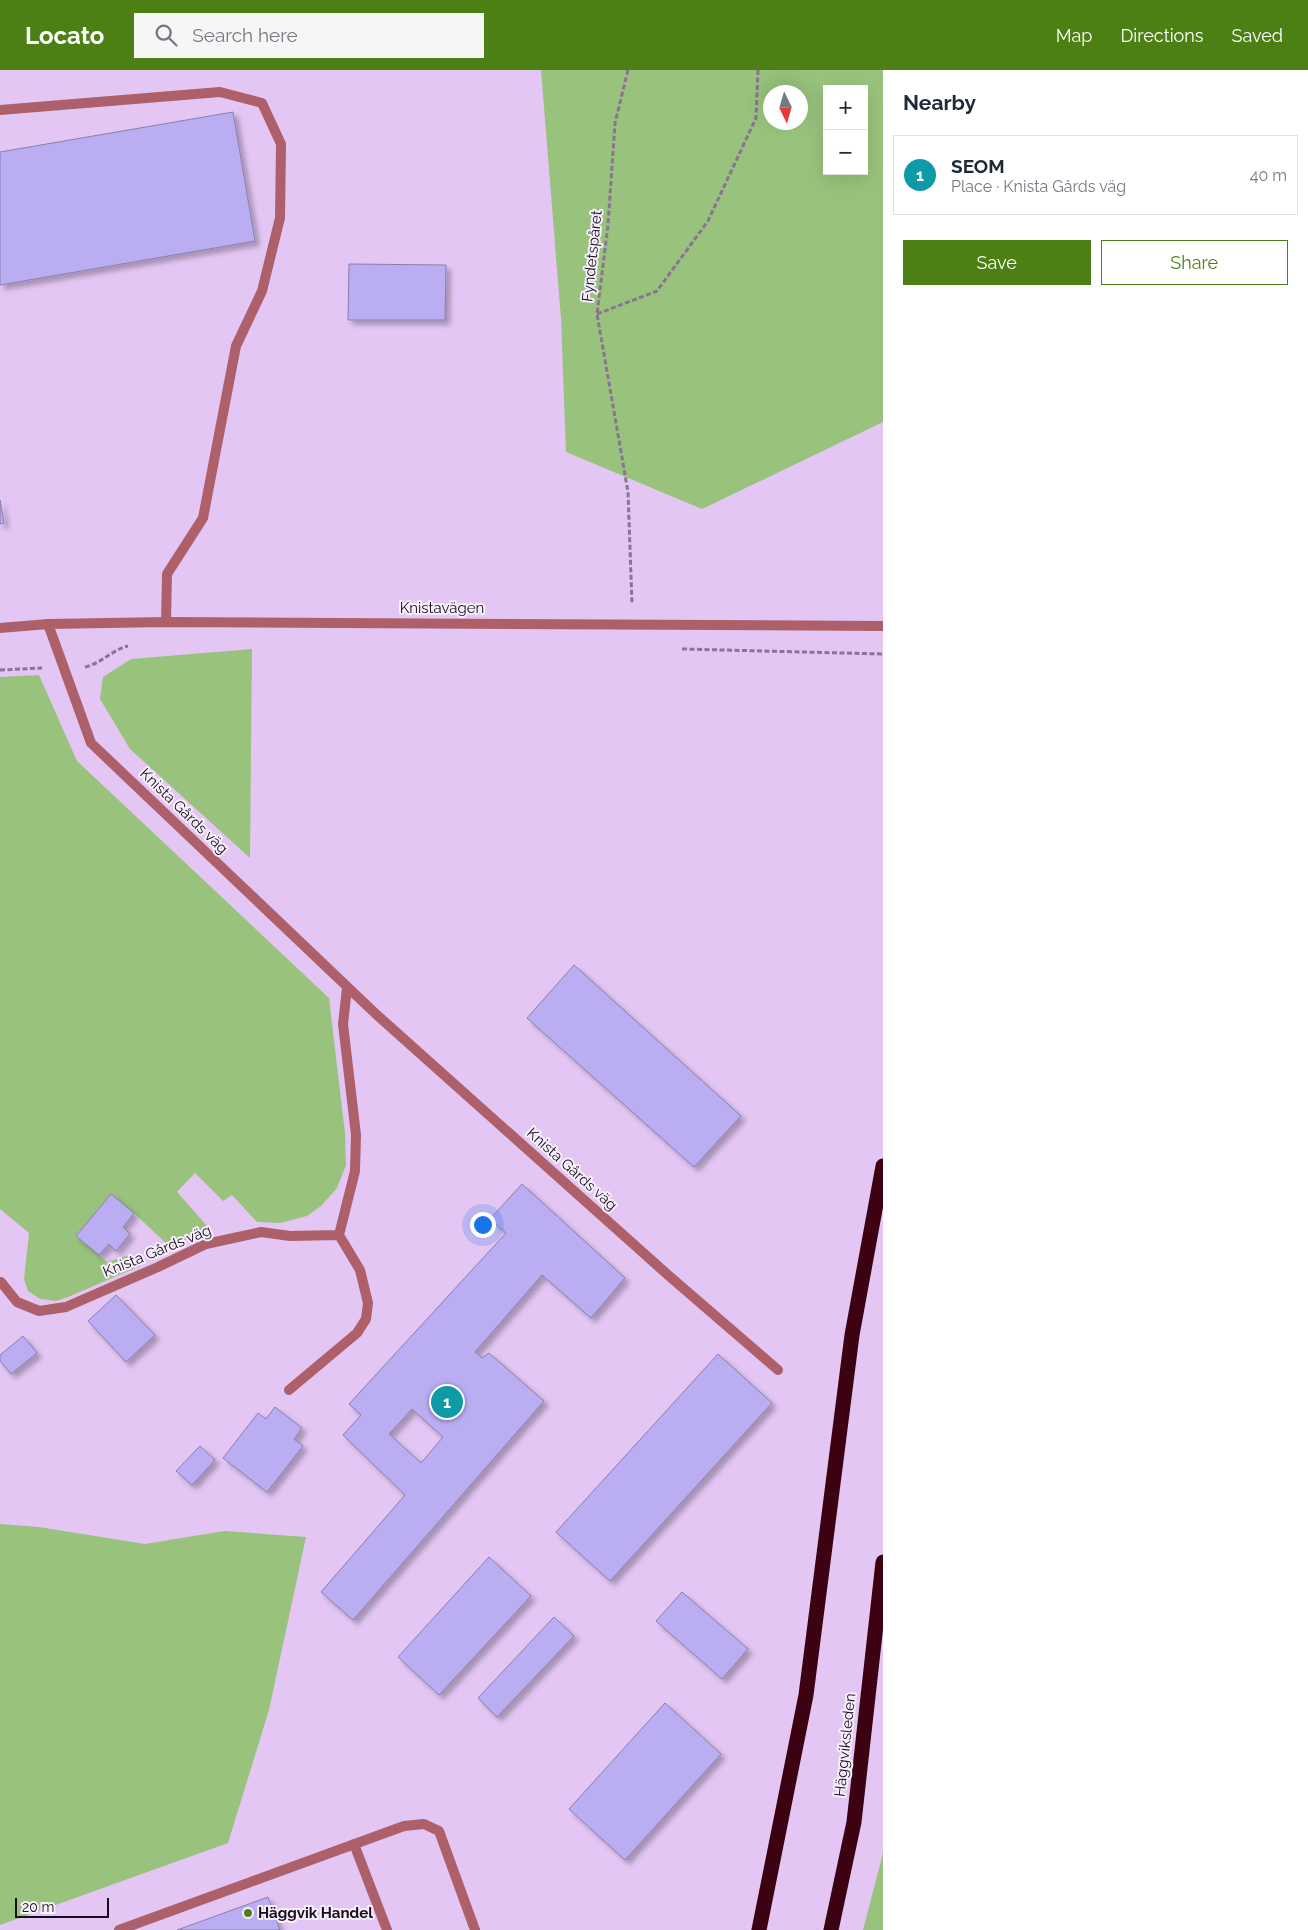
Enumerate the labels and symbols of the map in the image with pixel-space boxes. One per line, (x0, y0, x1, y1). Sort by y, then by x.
north arrow (763, 85, 808, 130)
street label: Fyndetspåret (578, 209, 606, 303)
street label: Knistavägen (400, 599, 484, 617)
street label: Knista Gårds väg (136, 765, 232, 857)
street label: Knista Gårds väg (523, 1124, 621, 1214)
your location (470, 1212, 496, 1238)
street label: Knista Gårds väg (100, 1221, 214, 1281)
pin: 1 (431, 1383, 463, 1421)
street label: Häggviksleden (831, 1692, 859, 1798)
scale bar (15, 1895, 109, 1918)
place label: Häggvik Handel (258, 1904, 373, 1922)
marker: Häggvik Handel (242, 1907, 254, 1919)

